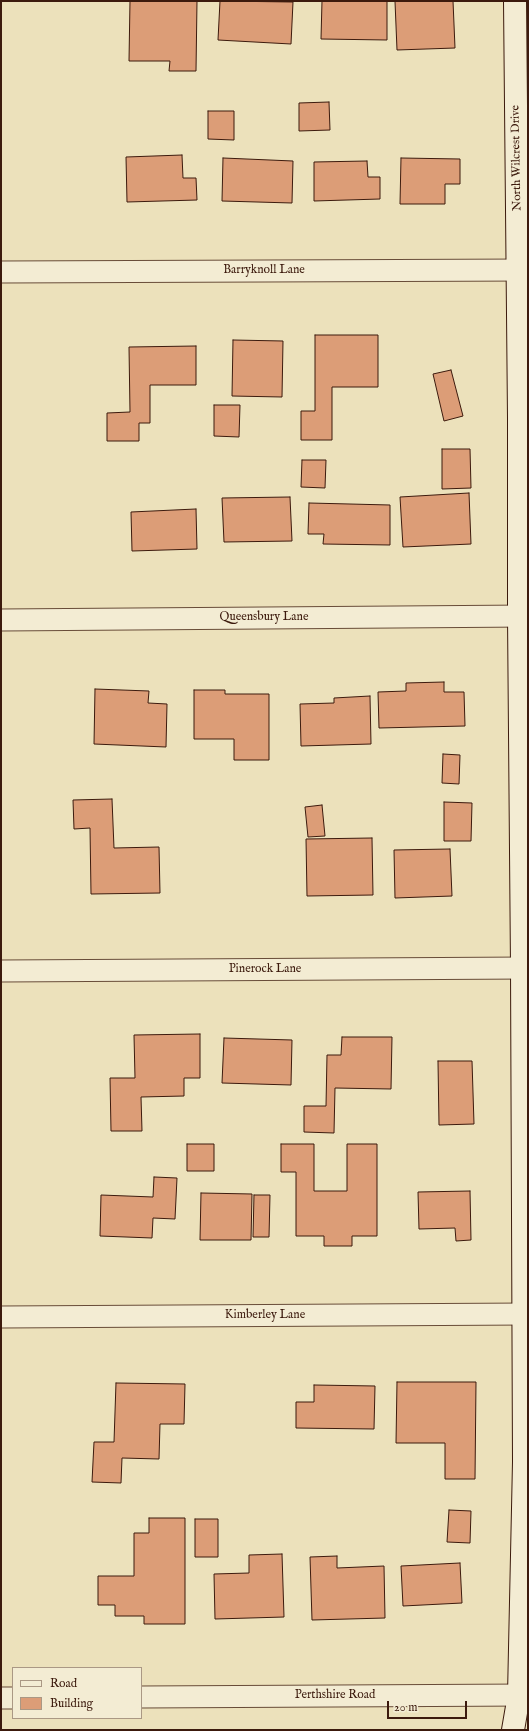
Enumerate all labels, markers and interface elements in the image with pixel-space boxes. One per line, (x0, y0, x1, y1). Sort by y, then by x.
street label: North Wilcrest Drive (509, 105, 525, 211)
street label: Barryknoll Lane (223, 264, 305, 278)
street label: Queensbury Lane (220, 611, 308, 625)
street label: Pinerock Lane (229, 963, 301, 977)
street label: Kimberley Lane (225, 1309, 305, 1323)
legend (12, 1667, 142, 1719)
text: Road (50, 1676, 77, 1691)
street label: Perthshire Road (295, 1689, 375, 1703)
scale bar (389, 1693, 469, 1719)
text: Building (50, 1696, 93, 1711)
text: 20 m (394, 1700, 417, 1715)

